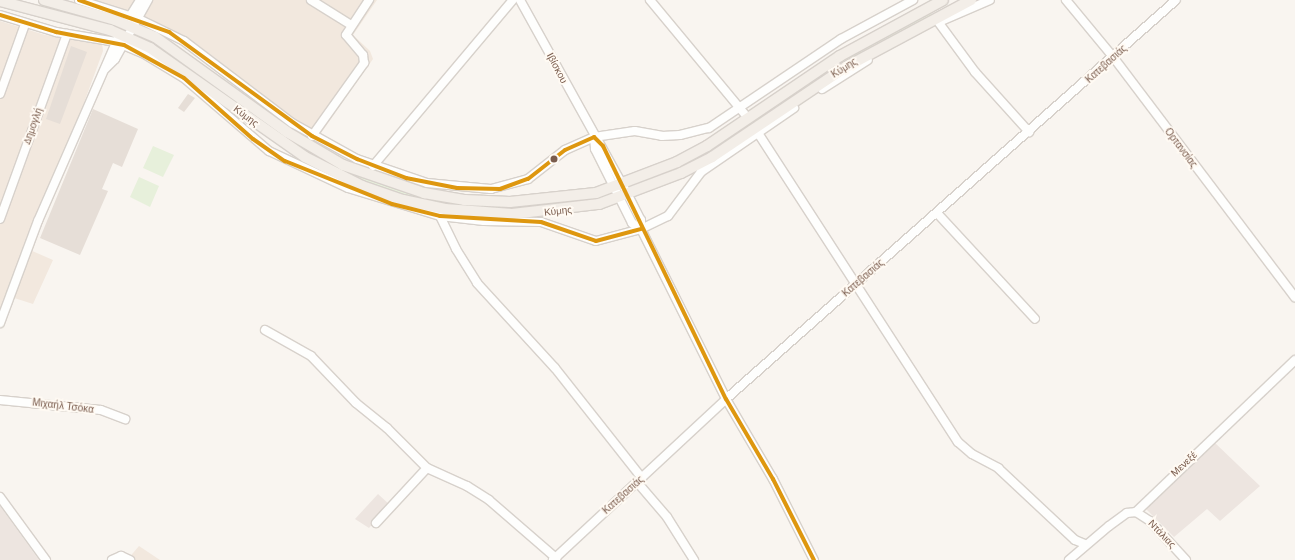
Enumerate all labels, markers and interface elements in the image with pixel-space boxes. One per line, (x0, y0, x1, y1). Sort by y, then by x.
street label: Κατεβασιάς (1083, 42, 1129, 86)
street label: Ιβίσκου (544, 51, 570, 85)
street label: Κύμης (829, 55, 859, 81)
street label: Κύμης (231, 103, 261, 129)
street label: Δημογλή (21, 106, 45, 146)
street label: Ορτανσίας (1162, 126, 1200, 170)
unlabelled marker (549, 154, 559, 164)
street label: Κύμης (543, 204, 573, 218)
street label: Κατεβασιάς (840, 257, 886, 299)
street label: Μιχαήλ Τσόκα (32, 396, 94, 416)
street label: Μενεξέ (1169, 449, 1199, 479)
street label: Κατεβασιάς (600, 473, 646, 517)
street label: Ντάλιας (1146, 517, 1178, 551)

